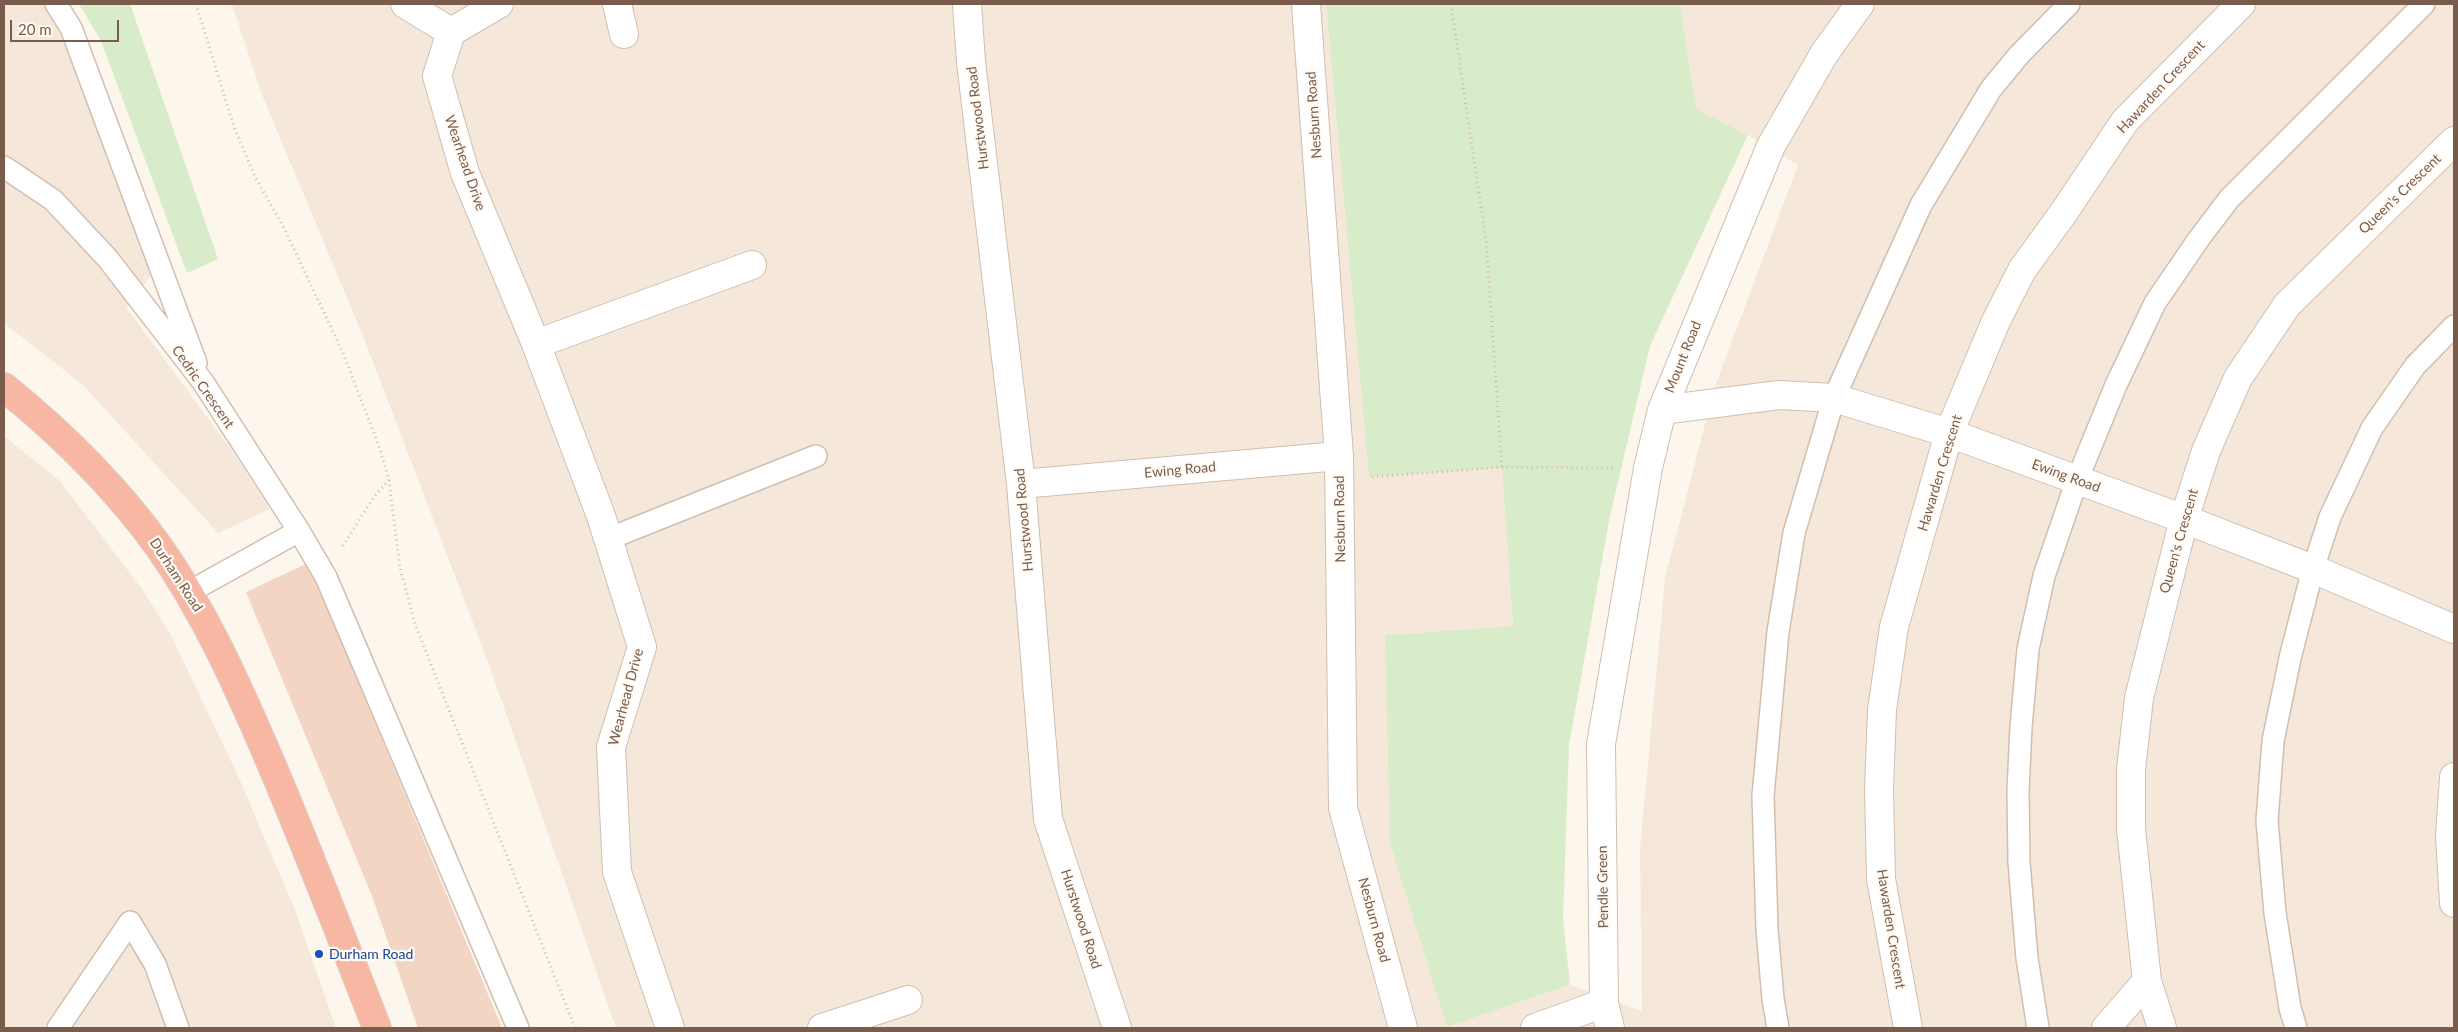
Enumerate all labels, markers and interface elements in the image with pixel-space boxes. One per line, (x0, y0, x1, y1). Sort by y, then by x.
scale bar (12, 10, 121, 42)
text: 20 m (18, 20, 52, 38)
street label: Hawarden Crescent (2114, 37, 2208, 137)
street label: Hurstwood Road (963, 65, 993, 171)
street label: Nesburn Road (1303, 71, 1325, 159)
street label: Wearhead Drive (441, 113, 489, 213)
street label: Queen's Crescent (2355, 150, 2445, 238)
street label: Mount Road (1661, 319, 1705, 395)
street label: Cedric Crescent (168, 342, 238, 432)
street label: Hawarden Crescent (1914, 413, 1966, 533)
street label: Ewing Road (2029, 456, 2103, 496)
street label: Ewing Road (1143, 458, 1217, 482)
street label: Hurstwood Road (1011, 468, 1037, 572)
street label: Nesburn Road (1331, 475, 1349, 563)
street label: Queen's Crescent (2156, 487, 2202, 595)
street label: Durham Road (146, 535, 206, 615)
street label: Wearhead Drive (605, 646, 647, 748)
street label: Pendle Green (1594, 845, 1612, 929)
street label: Hurstwood Road (1057, 867, 1105, 971)
street label: Hawarden Crescent (1873, 868, 1909, 990)
street label: Nesburn Road (1355, 876, 1393, 964)
place label: Durham Road (329, 946, 413, 962)
marker: Durham Road (313, 948, 325, 960)

